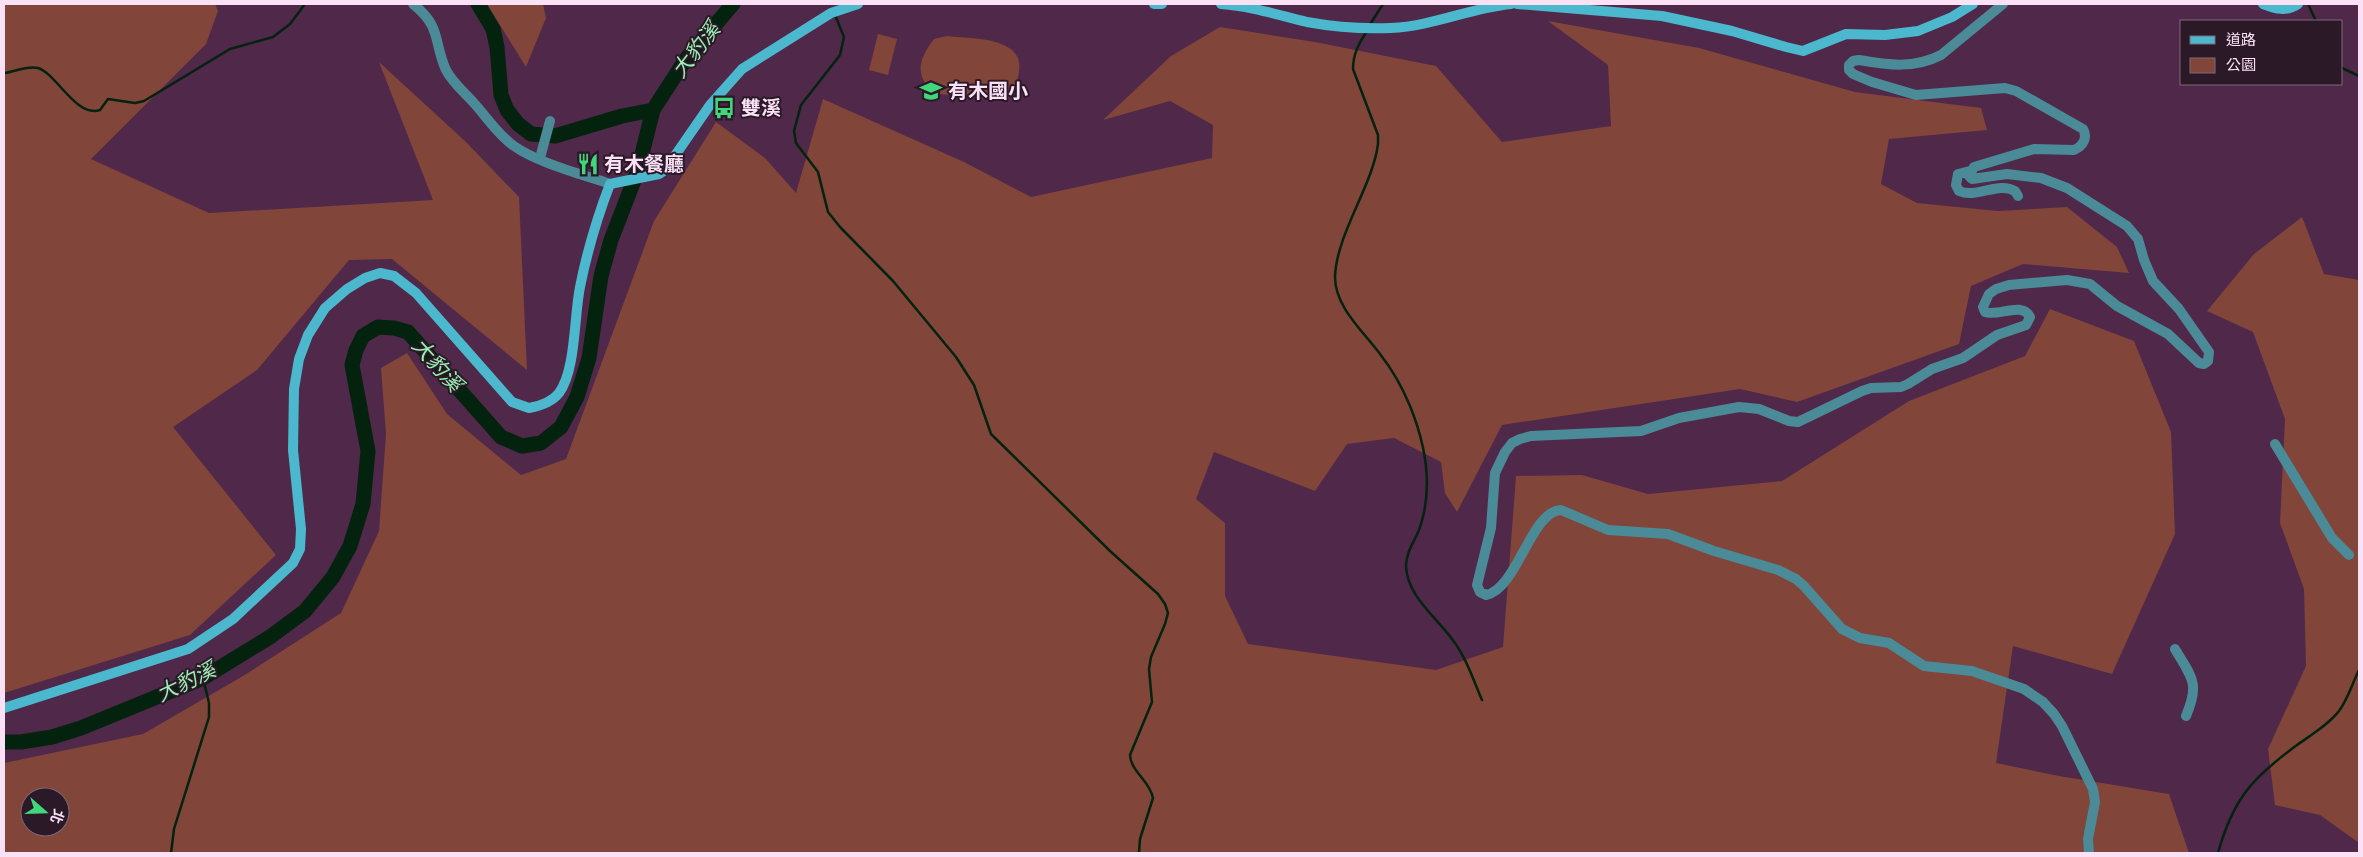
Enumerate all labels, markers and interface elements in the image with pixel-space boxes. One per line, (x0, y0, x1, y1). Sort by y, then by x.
water label: 大豹溪 (665, 14, 729, 84)
legend (2180, 20, 2343, 85)
text: 道路 (2226, 29, 2256, 51)
text: 公園 (2226, 54, 2256, 76)
place label: 有木國小 (948, 77, 1028, 106)
school or university icon: 有木國小 (918, 78, 944, 104)
place label: 雙溪 (741, 94, 781, 123)
bus stop icon: 雙溪 (711, 95, 737, 121)
place label: 有木餐廳 (604, 150, 684, 179)
restaurant icon: 有木餐廳 (575, 151, 601, 177)
water label: 大豹溪 (405, 332, 471, 401)
water label: 大豹溪 (151, 653, 224, 709)
north arrow (20, 787, 70, 837)
text: 北 (45, 806, 69, 826)

